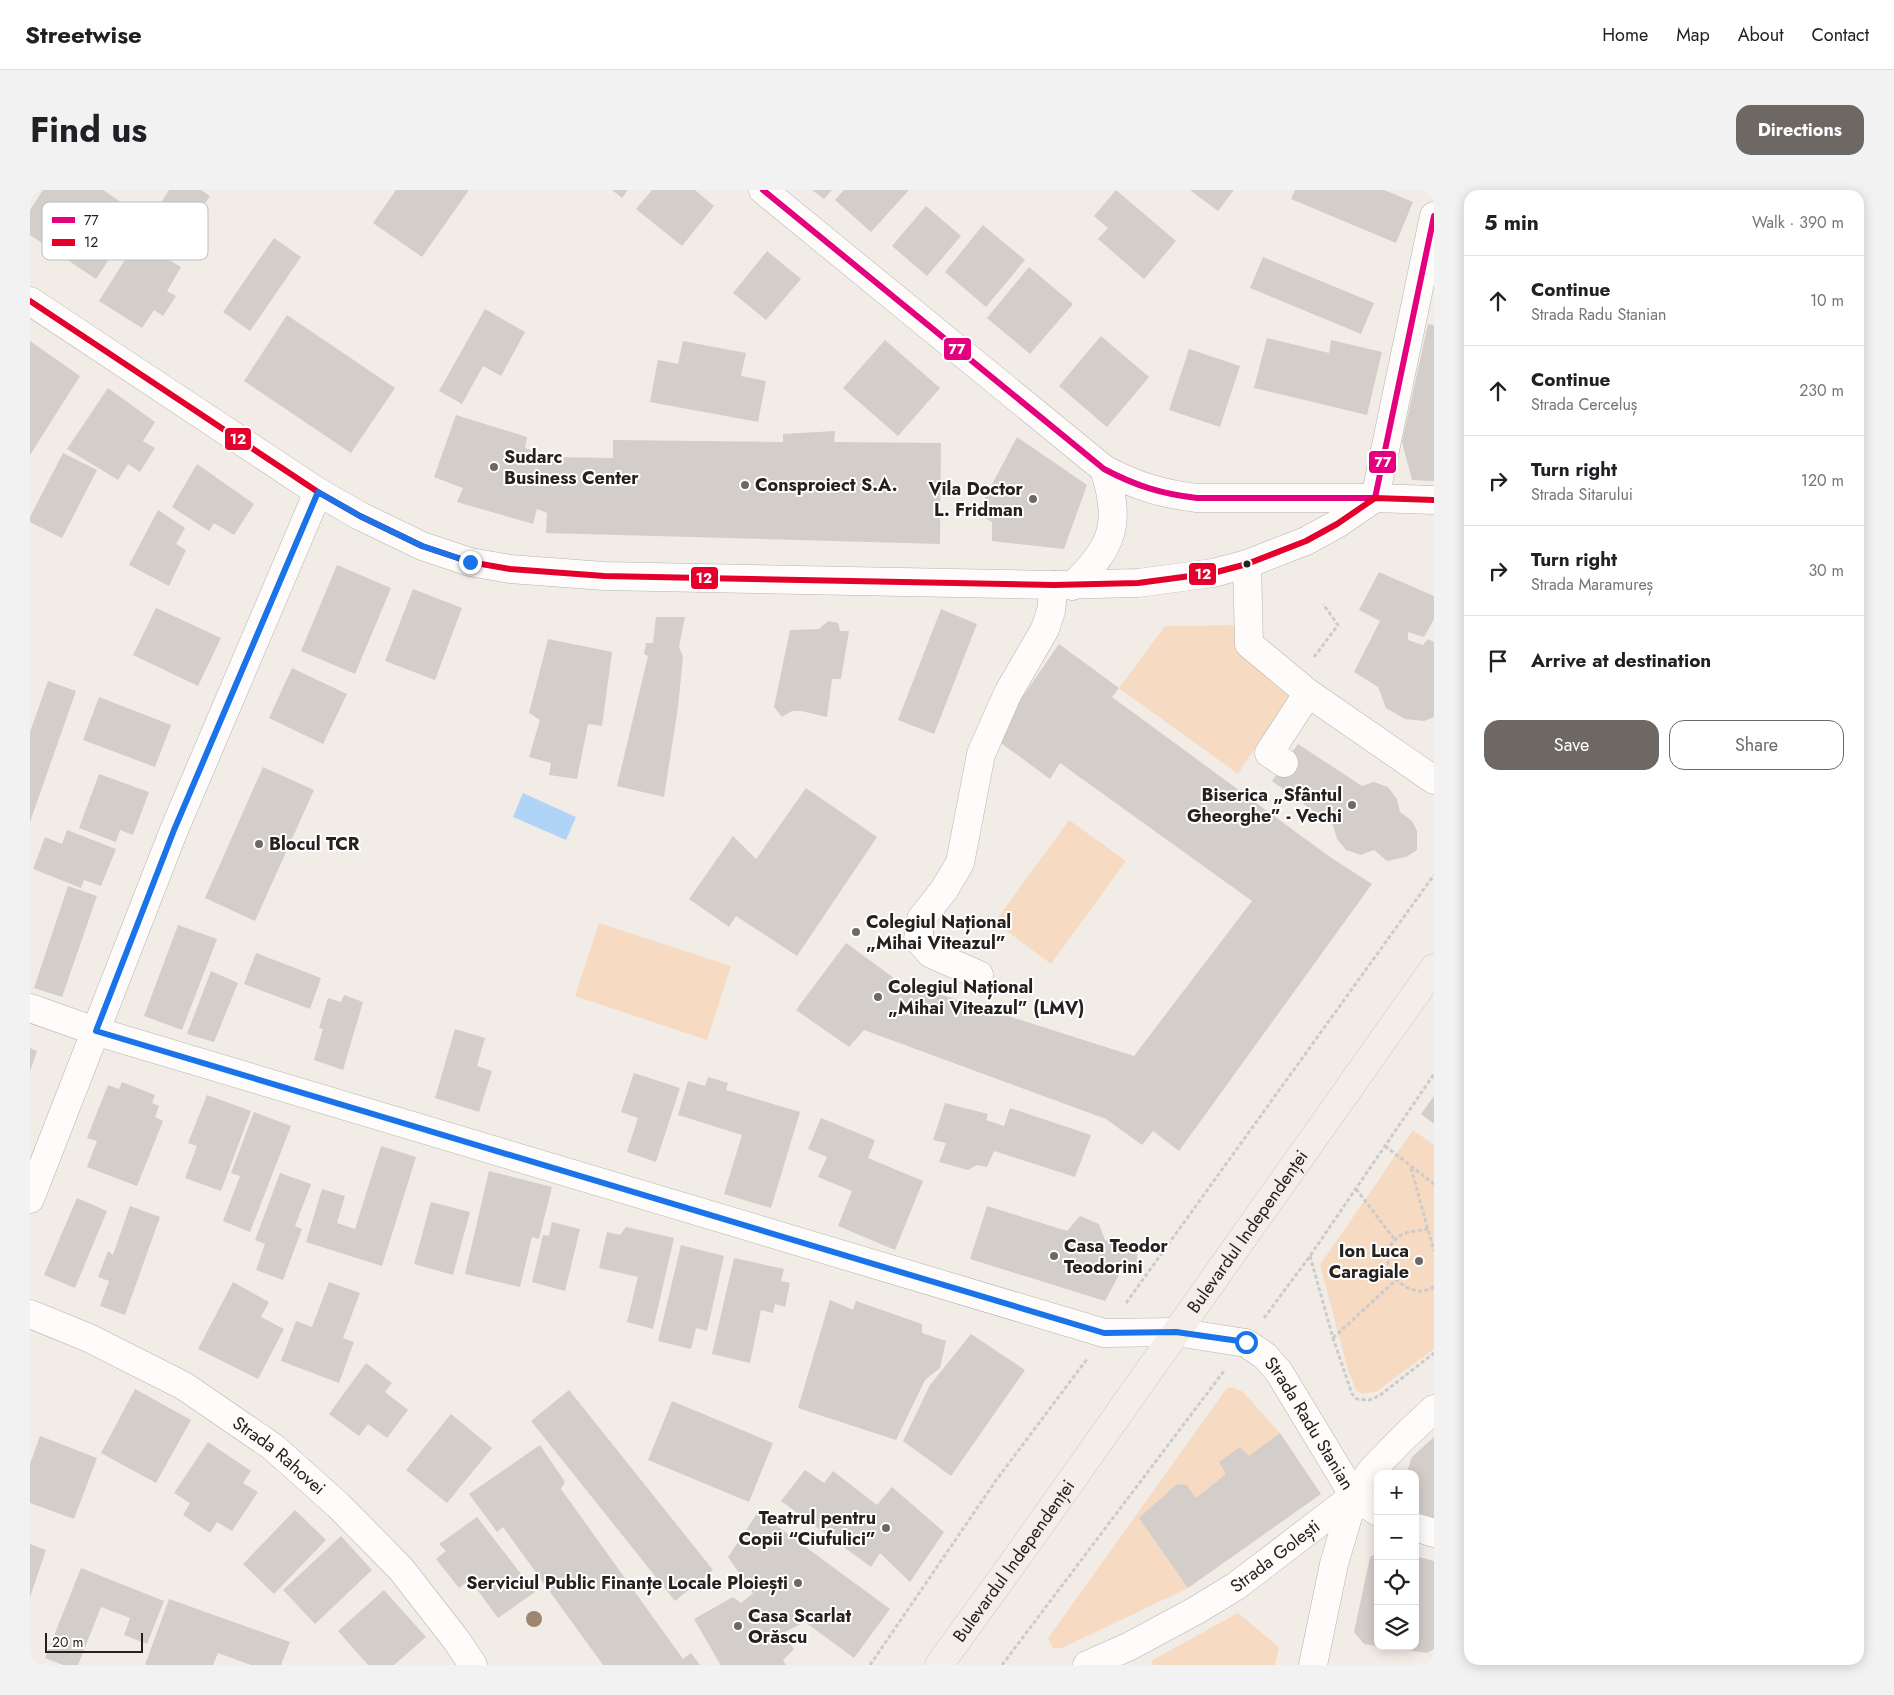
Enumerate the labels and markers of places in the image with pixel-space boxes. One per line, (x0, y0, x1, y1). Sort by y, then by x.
place label: Sudarc Business Center (504, 444, 639, 491)
marker: Sudarc Business Center (488, 461, 500, 473)
place label: Consproiect S.A. (755, 472, 898, 498)
place label: Vila Doctor L. Fridman (927, 476, 1024, 523)
marker: Consproiect S.A. (739, 479, 751, 491)
marker: Vila Doctor L. Fridman (1027, 493, 1039, 505)
unlabelled marker (1242, 559, 1252, 569)
place label: Biserica „Sfântul Gheorghe” - Vechi (1187, 782, 1342, 829)
marker: Biserica „Sfântul Gheorghe” - Vechi (1346, 799, 1358, 811)
place label: Blocul TCR (269, 831, 360, 857)
marker: Blocul TCR (253, 838, 265, 850)
place label: Colegiul Național „Mihai Viteazul” (866, 909, 1011, 956)
marker: Colegiul Național „Mihai Viteazul” (850, 926, 862, 938)
place label: Colegiul Național „Mihai Viteazul” (LMV) (888, 974, 1084, 1021)
marker: Colegiul Național „Mihai Viteazul” (LMV) (872, 991, 884, 1003)
place label: Casa Teodor Teodorini (1064, 1233, 1169, 1280)
place label: Ion Luca Caragiale (1329, 1238, 1409, 1285)
marker: Casa Teodor Teodorini (1048, 1250, 1060, 1262)
marker: Ion Luca Caragiale (1413, 1255, 1425, 1267)
place label: Teatrul pentru Copii “Ciufulici” (738, 1505, 876, 1552)
marker: Teatrul pentru Copii “Ciufulici” (880, 1522, 892, 1534)
place label: Serviciul Public Finanțe Locale Ploiești (466, 1570, 788, 1596)
marker: Serviciul Public Finanțe Locale Ploiești (792, 1577, 804, 1589)
place label: Casa Scarlat Orăscu (748, 1603, 851, 1650)
marker: Casa Scarlat Orăscu (732, 1620, 744, 1632)

